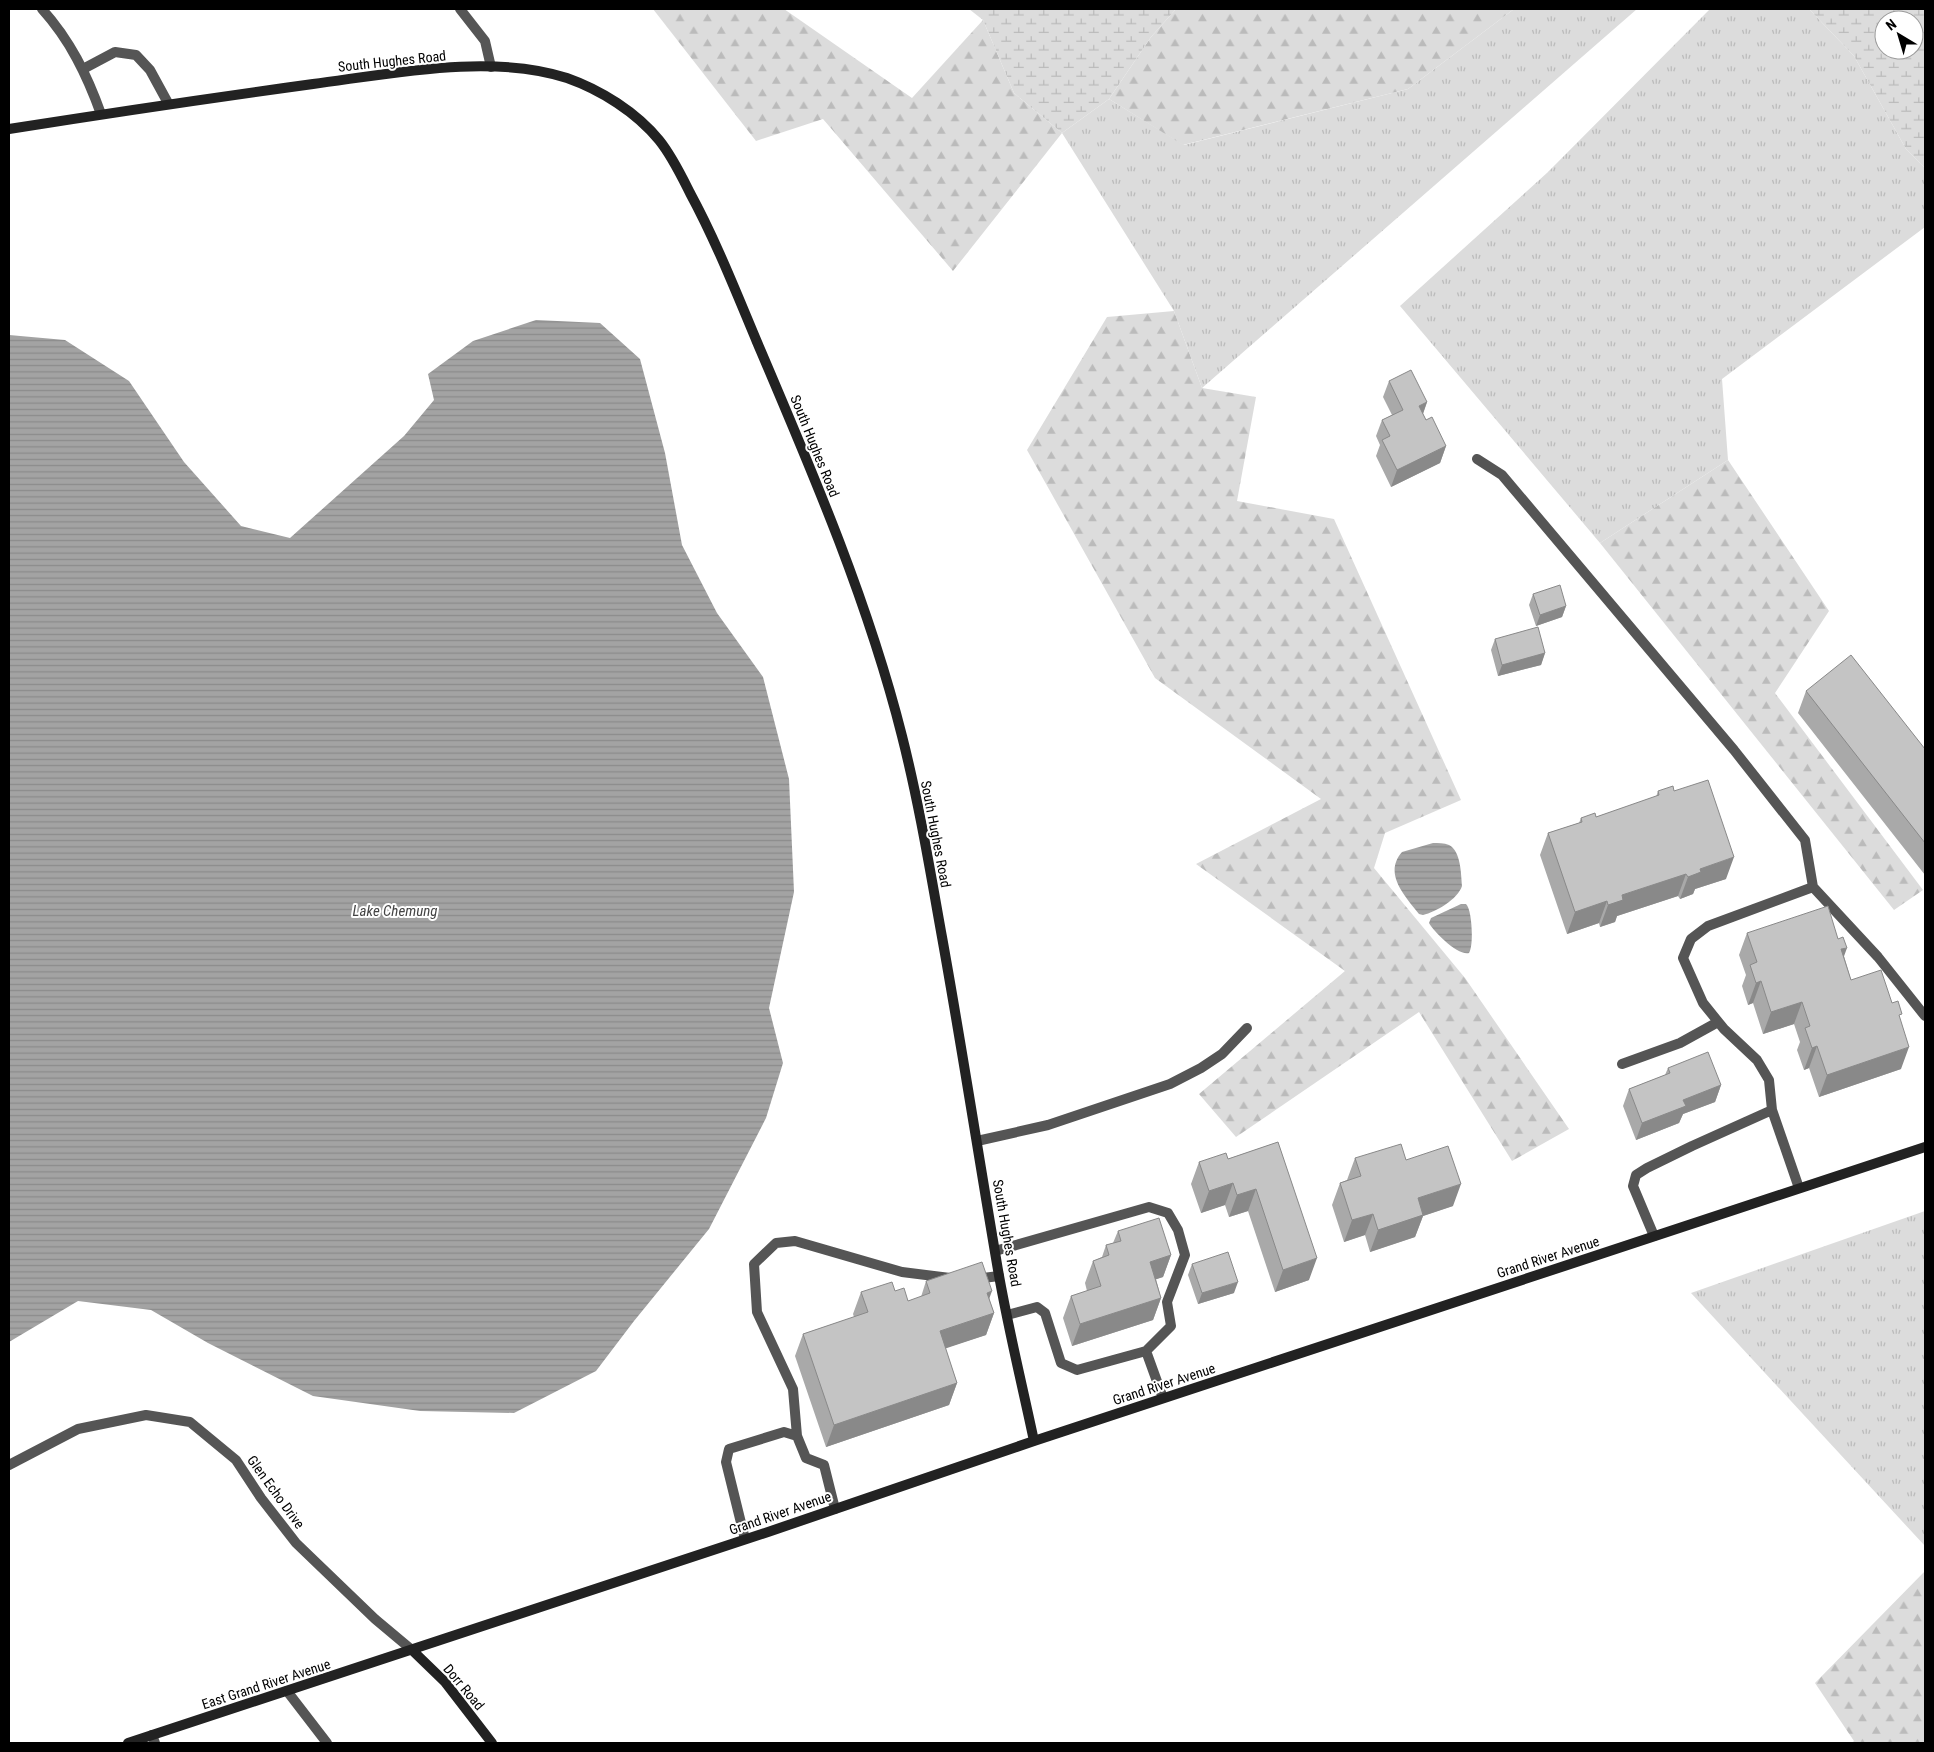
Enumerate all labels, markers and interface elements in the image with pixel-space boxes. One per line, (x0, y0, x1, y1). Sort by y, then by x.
north arrow (1874, 10, 1924, 60)
text: N (1883, 16, 1899, 34)
street label: South Hughes Road (337, 47, 447, 75)
street label: South Hughes Road (787, 393, 843, 499)
street label: South Hughes Road (918, 779, 954, 889)
water label: Lake Chemung (353, 902, 437, 920)
street label: South Hughes Road (990, 1178, 1024, 1288)
street label: Grand River Avenue (1495, 1233, 1602, 1281)
street label: Grand River Avenue (1111, 1360, 1218, 1408)
street label: Glen Echo Drive (244, 1452, 308, 1532)
street label: Grand River Avenue (727, 1488, 834, 1538)
street label: East Grand River Avenue (200, 1656, 333, 1712)
street label: Dorr Road (440, 1661, 488, 1713)

